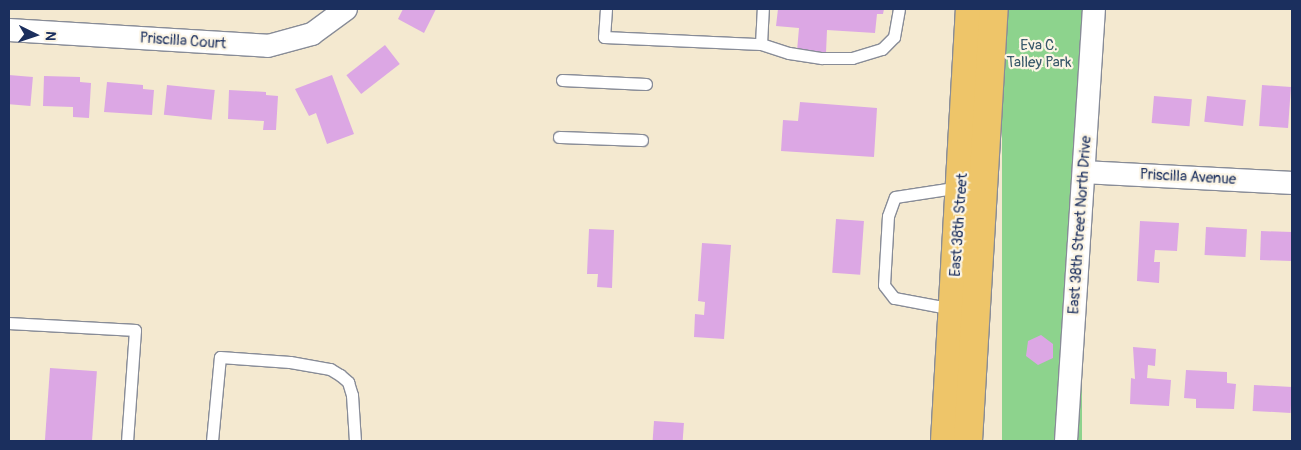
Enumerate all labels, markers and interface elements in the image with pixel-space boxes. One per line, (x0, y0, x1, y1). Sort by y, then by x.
north arrow (10, 10, 60, 60)
street label: Priscilla Court (139, 29, 227, 53)
text: N (42, 31, 59, 41)
park label: Eva C. Talley Park (1007, 36, 1071, 71)
street label: East 38th Street North Drive (1065, 135, 1095, 315)
street label: Priscilla Avenue (1139, 165, 1237, 189)
street label: East 38th Street (946, 173, 972, 277)

